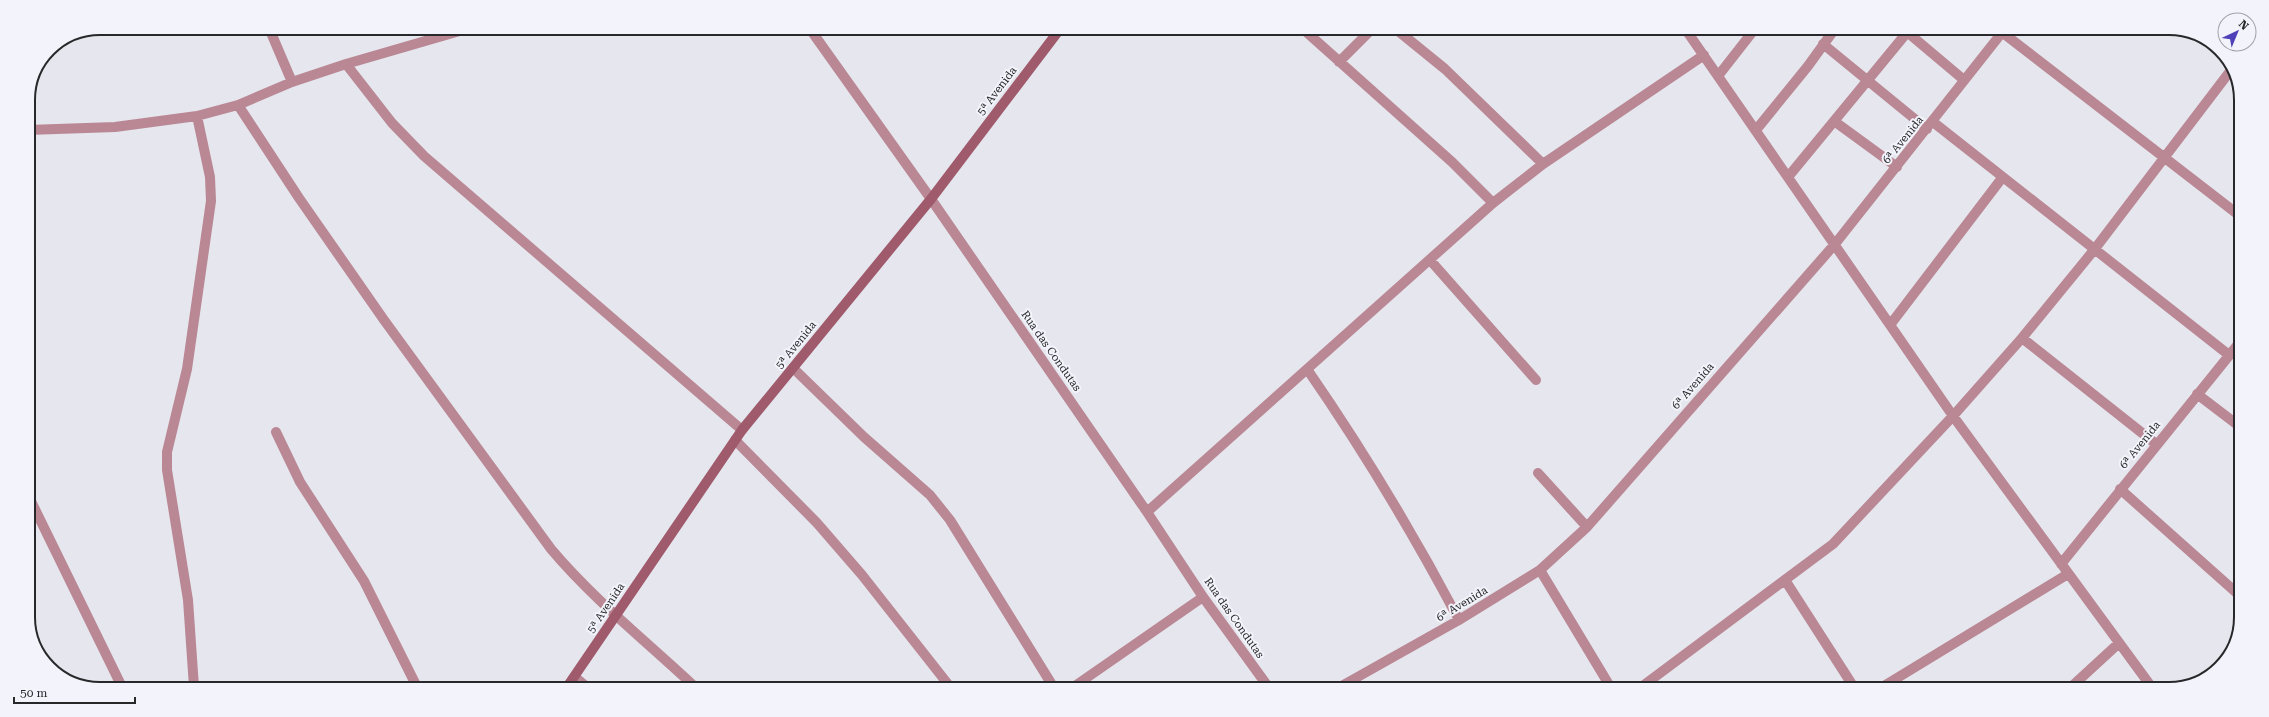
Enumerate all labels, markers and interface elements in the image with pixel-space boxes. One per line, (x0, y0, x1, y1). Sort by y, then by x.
north arrow (2217, 12, 2257, 52)
text: N (2236, 18, 2252, 33)
street label: 5ª Avenida (975, 64, 1019, 118)
street label: 6ª Avenida (1880, 114, 1926, 166)
street label: Rua das Condutas (1018, 308, 1084, 394)
street label: 5ª Avenida (773, 319, 819, 371)
street label: 6ª Avenida (1669, 360, 1717, 412)
street label: 6ª Avenida (2117, 419, 2163, 471)
street label: Rua das Condutas (1201, 575, 1267, 661)
street label: 5ª Avenida (585, 581, 627, 635)
street label: 6ª Avenida (1434, 584, 1490, 624)
scale bar (14, 679, 135, 705)
text: 50 m (20, 686, 47, 700)

